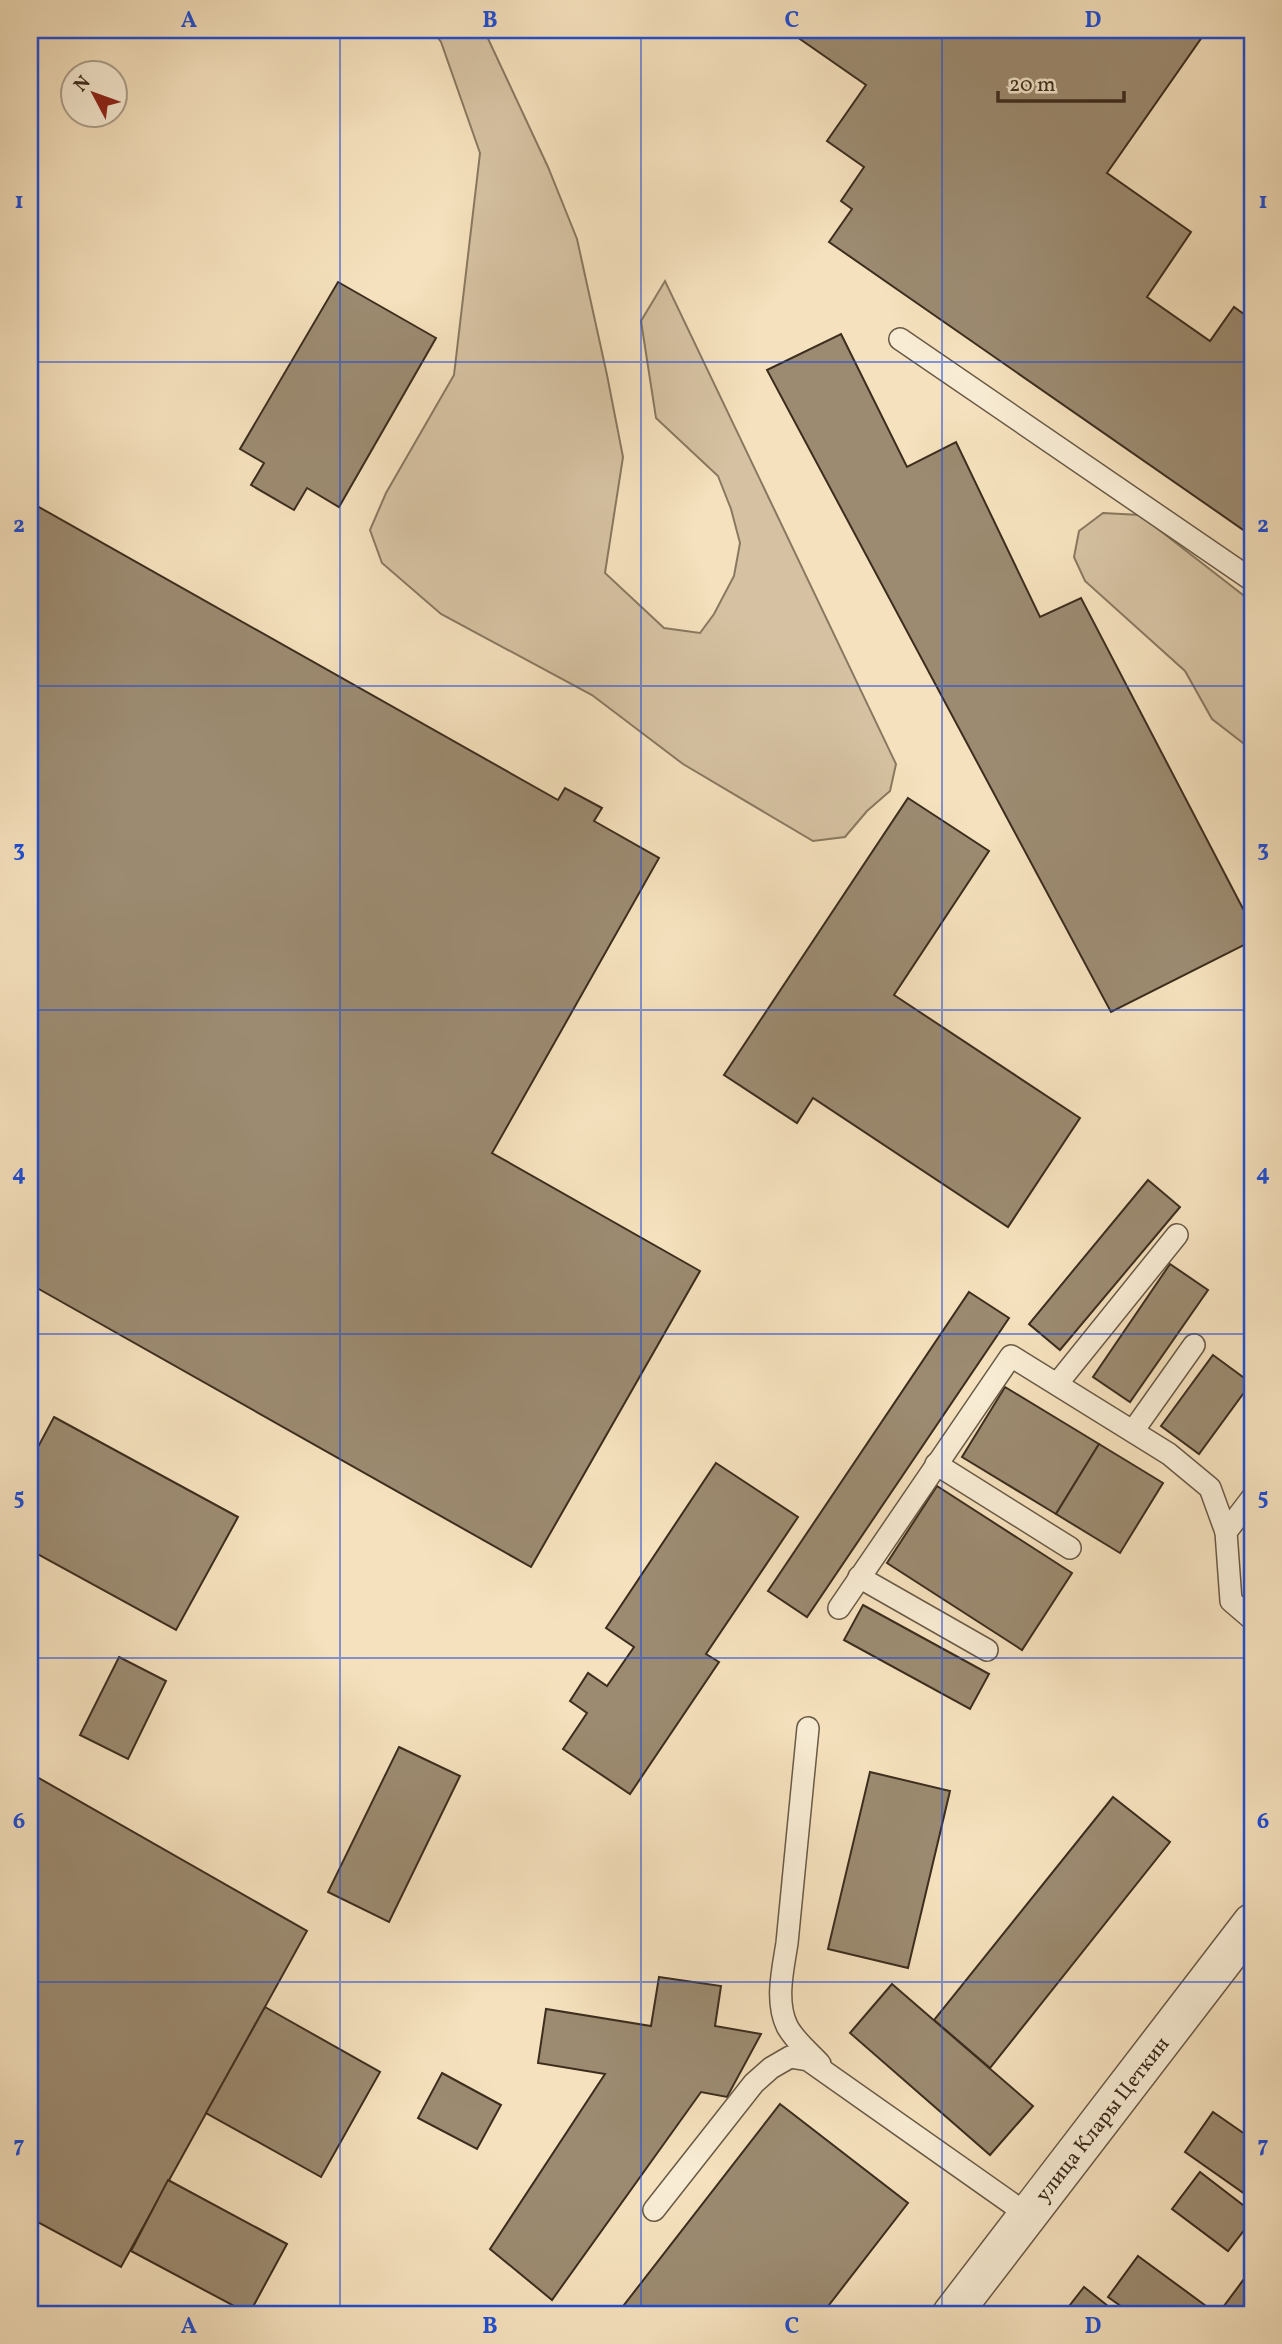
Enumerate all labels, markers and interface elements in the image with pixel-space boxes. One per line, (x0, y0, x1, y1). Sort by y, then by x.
text: A (181, 5, 197, 37)
text: B (482, 5, 498, 37)
text: C (785, 5, 799, 37)
text: D (1085, 5, 1102, 37)
north arrow (60, 60, 130, 130)
scale bar (998, 60, 1124, 104)
text: N (68, 70, 97, 98)
text: 20 m (1009, 71, 1055, 100)
text: 1 (14, 186, 24, 218)
text: 1 (1258, 186, 1268, 218)
text: 2 (13, 510, 25, 542)
text: 2 (1257, 510, 1269, 542)
text: 3 (13, 834, 25, 866)
text: 3 (1257, 834, 1269, 866)
text: 4 (12, 1158, 26, 1190)
text: 4 (1256, 1158, 1270, 1190)
text: 5 (13, 1482, 25, 1514)
text: 5 (1257, 1482, 1269, 1514)
text: 6 (13, 1806, 25, 1838)
text: 6 (1257, 1806, 1269, 1838)
street label: улица Клары Цеткин (1029, 2031, 1177, 2209)
text: 7 (14, 2130, 25, 2162)
text: 7 (1258, 2130, 1269, 2162)
text: A (181, 2311, 197, 2343)
text: B (482, 2311, 498, 2343)
text: C (785, 2311, 799, 2343)
text: D (1085, 2311, 1102, 2343)

